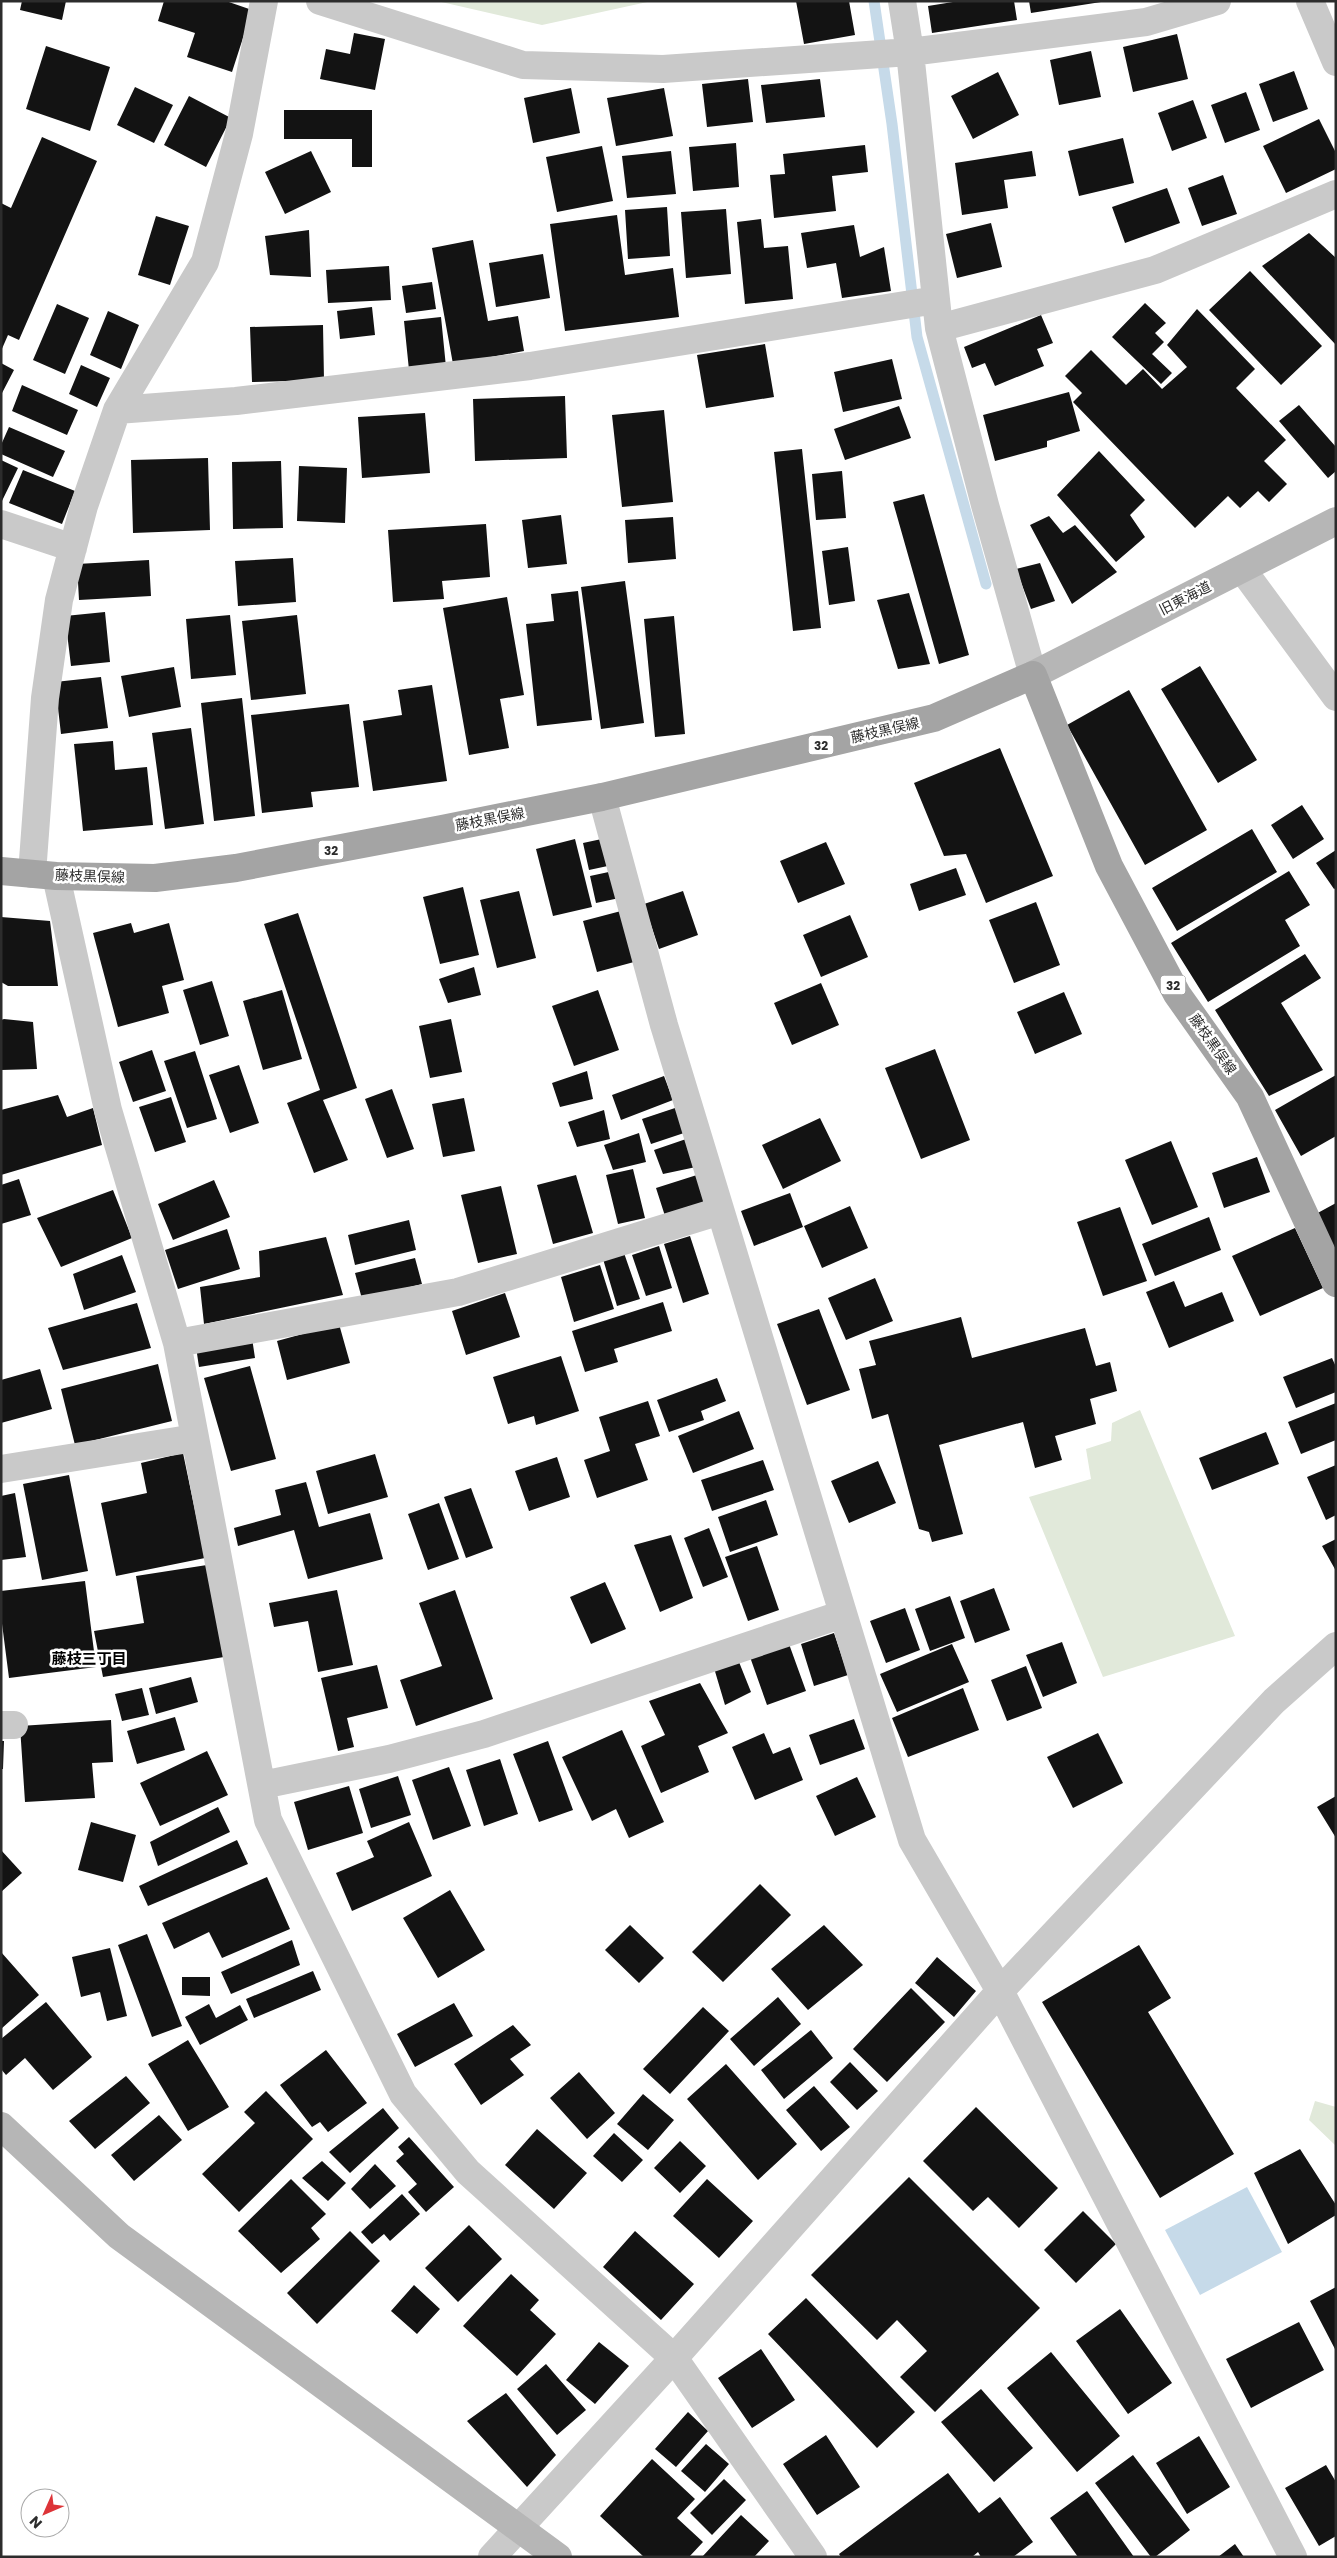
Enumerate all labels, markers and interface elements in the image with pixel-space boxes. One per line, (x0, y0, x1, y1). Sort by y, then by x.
street label: 旧東海道 (1156, 576, 1214, 620)
street label: 藤枝黒俣線 (849, 712, 921, 748)
road number: 32 (808, 736, 834, 754)
street label: 藤枝黒俣線 (454, 803, 526, 835)
road number: 32 (318, 840, 344, 860)
street label: 藤枝黒俣線 (55, 865, 125, 887)
road number: 32 (1160, 976, 1186, 994)
street label: 藤枝黒俣線 (1185, 1010, 1241, 1078)
district label: 藤枝三丁目 (51, 1648, 127, 1669)
north arrow (20, 2488, 70, 2538)
text: N (25, 2511, 47, 2533)

